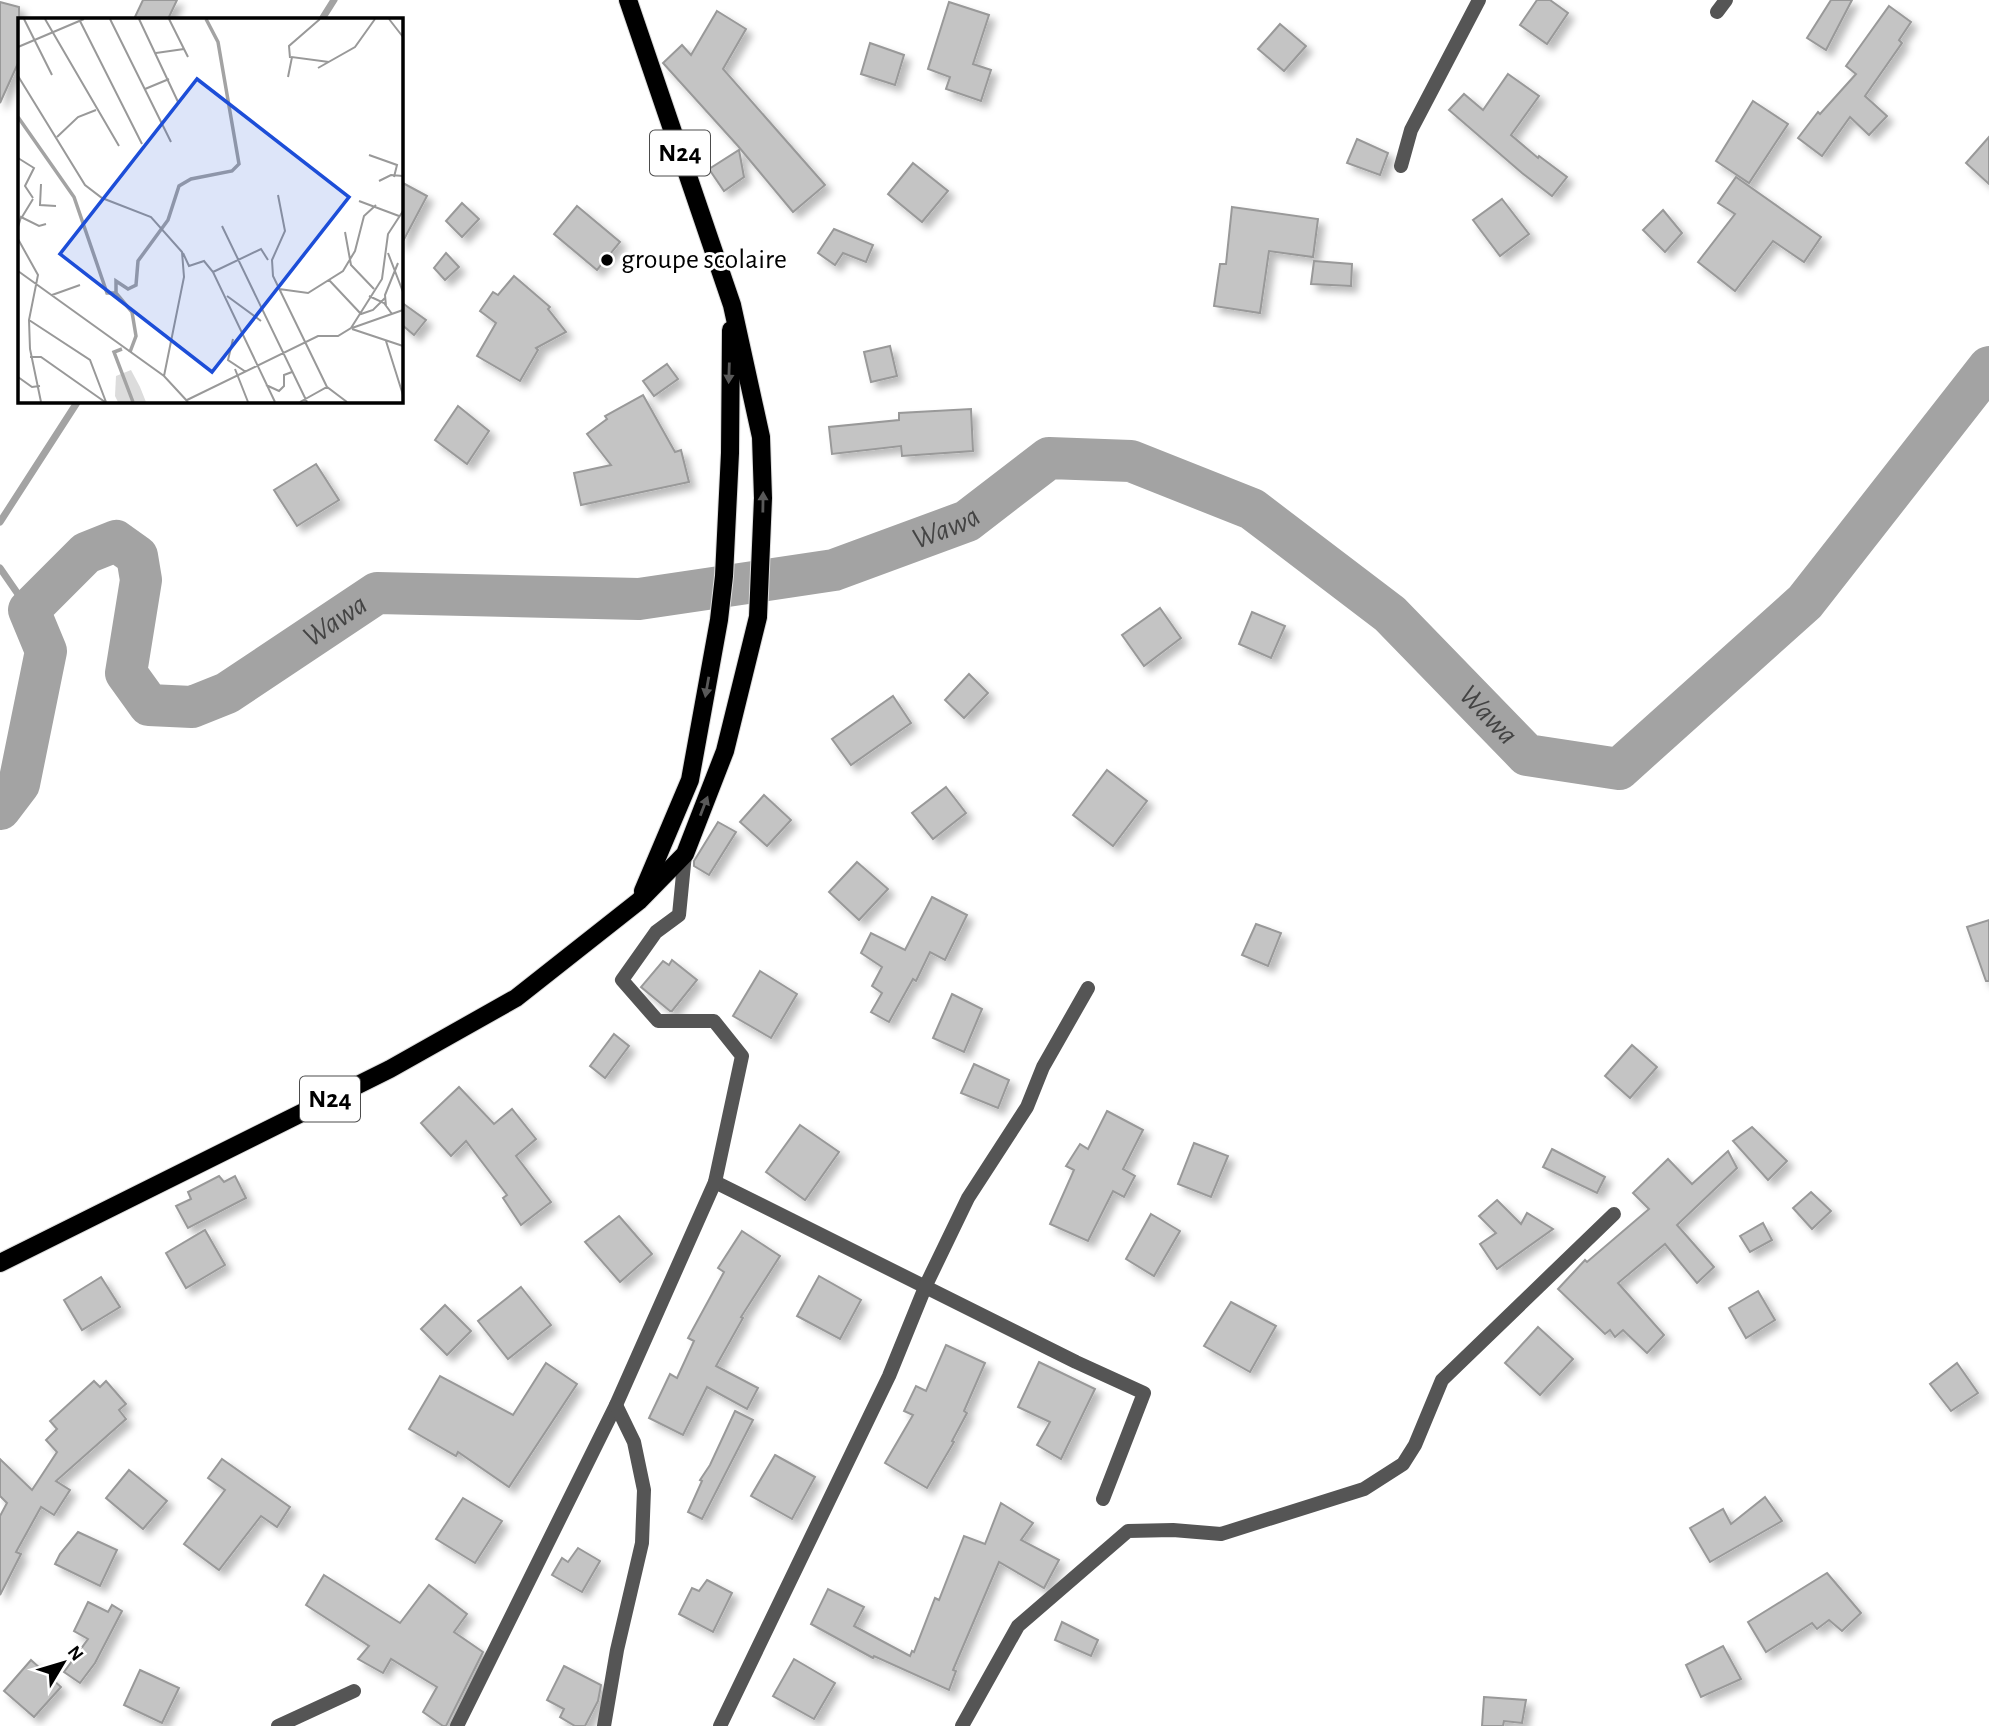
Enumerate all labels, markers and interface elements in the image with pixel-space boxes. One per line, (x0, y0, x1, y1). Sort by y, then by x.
inset map (18, 18, 402, 402)
road number: N24 (650, 130, 710, 176)
place label: groupe scolaire (621, 246, 787, 274)
marker: groupe scolaire (599, 252, 615, 268)
one-way arrow (724, 363, 735, 385)
one-way arrow (757, 491, 768, 513)
water label: Wawa (908, 501, 986, 555)
water label: Wawa (298, 589, 373, 653)
one-way arrow (701, 677, 712, 699)
water label: Wawa (1453, 680, 1523, 750)
one-way arrow (698, 796, 709, 817)
road number: N24 (300, 1076, 360, 1122)
north arrow (28, 1628, 98, 1698)
text: N (64, 1642, 87, 1665)

